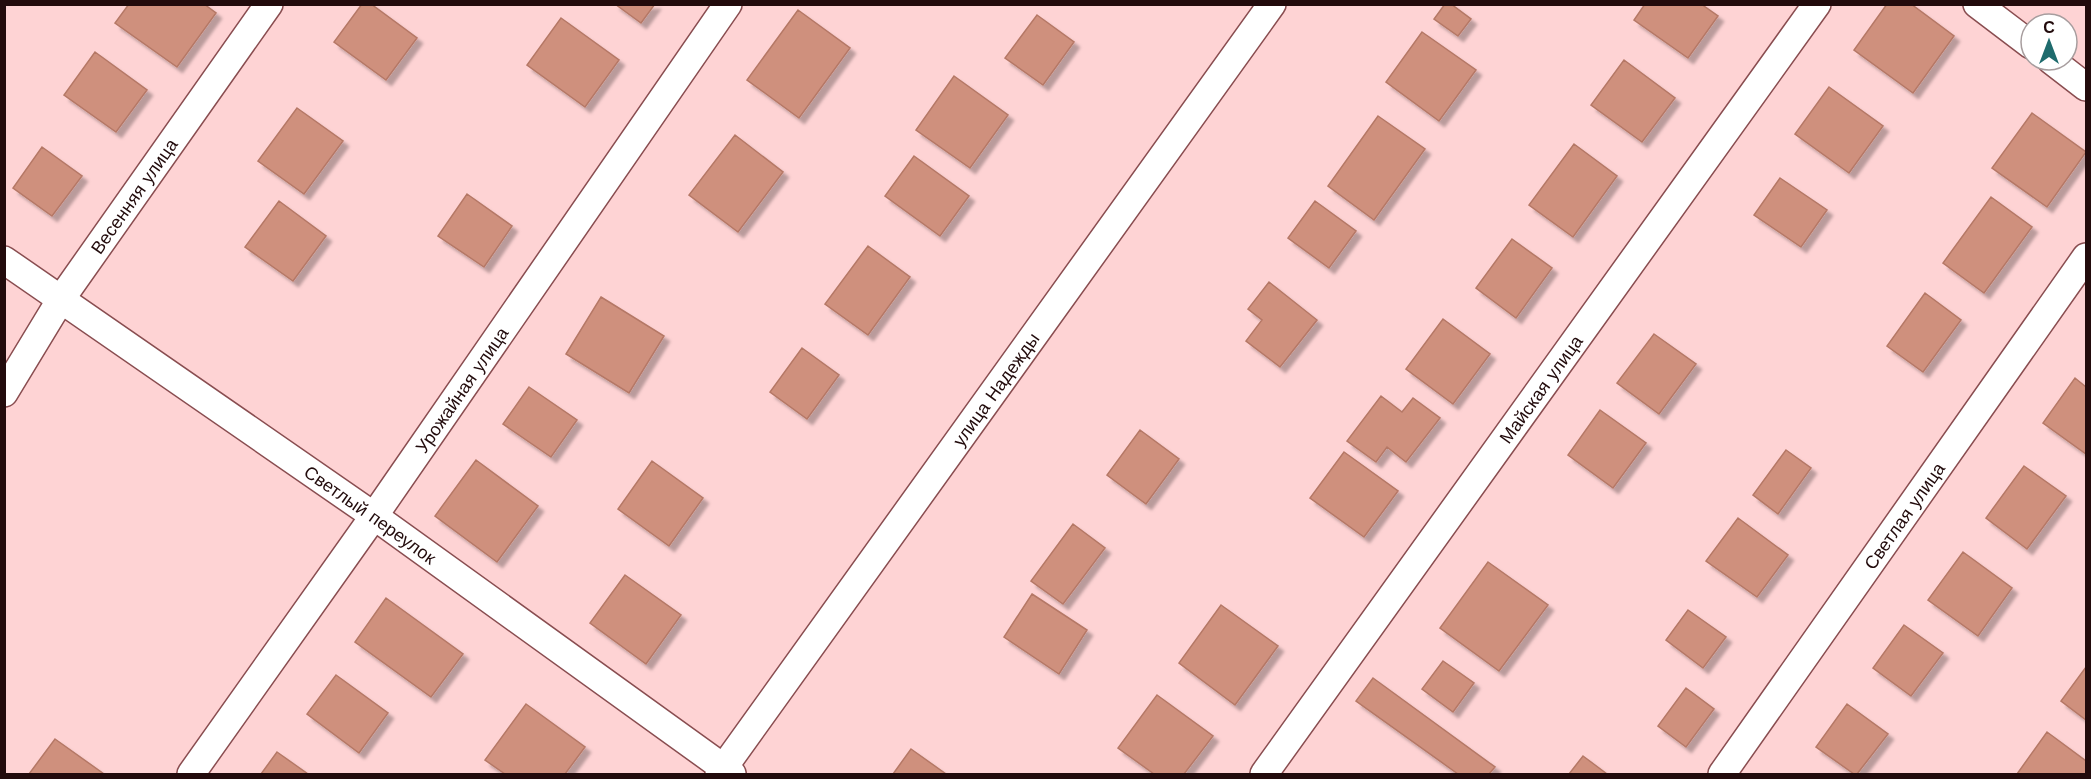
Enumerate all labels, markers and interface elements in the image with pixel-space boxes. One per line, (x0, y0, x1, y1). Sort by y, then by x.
north arrow (2019, 12, 2079, 72)
text: С (2043, 18, 2055, 37)
street label: Весенняя улица (86, 133, 182, 258)
street label: Урожайная улица (411, 322, 513, 456)
street label: улица Надежды (948, 328, 1043, 450)
street label: Майская улица (1495, 330, 1587, 447)
street label: Светлая улица (1859, 457, 1949, 573)
street label: Светлый переулок (301, 461, 440, 568)

